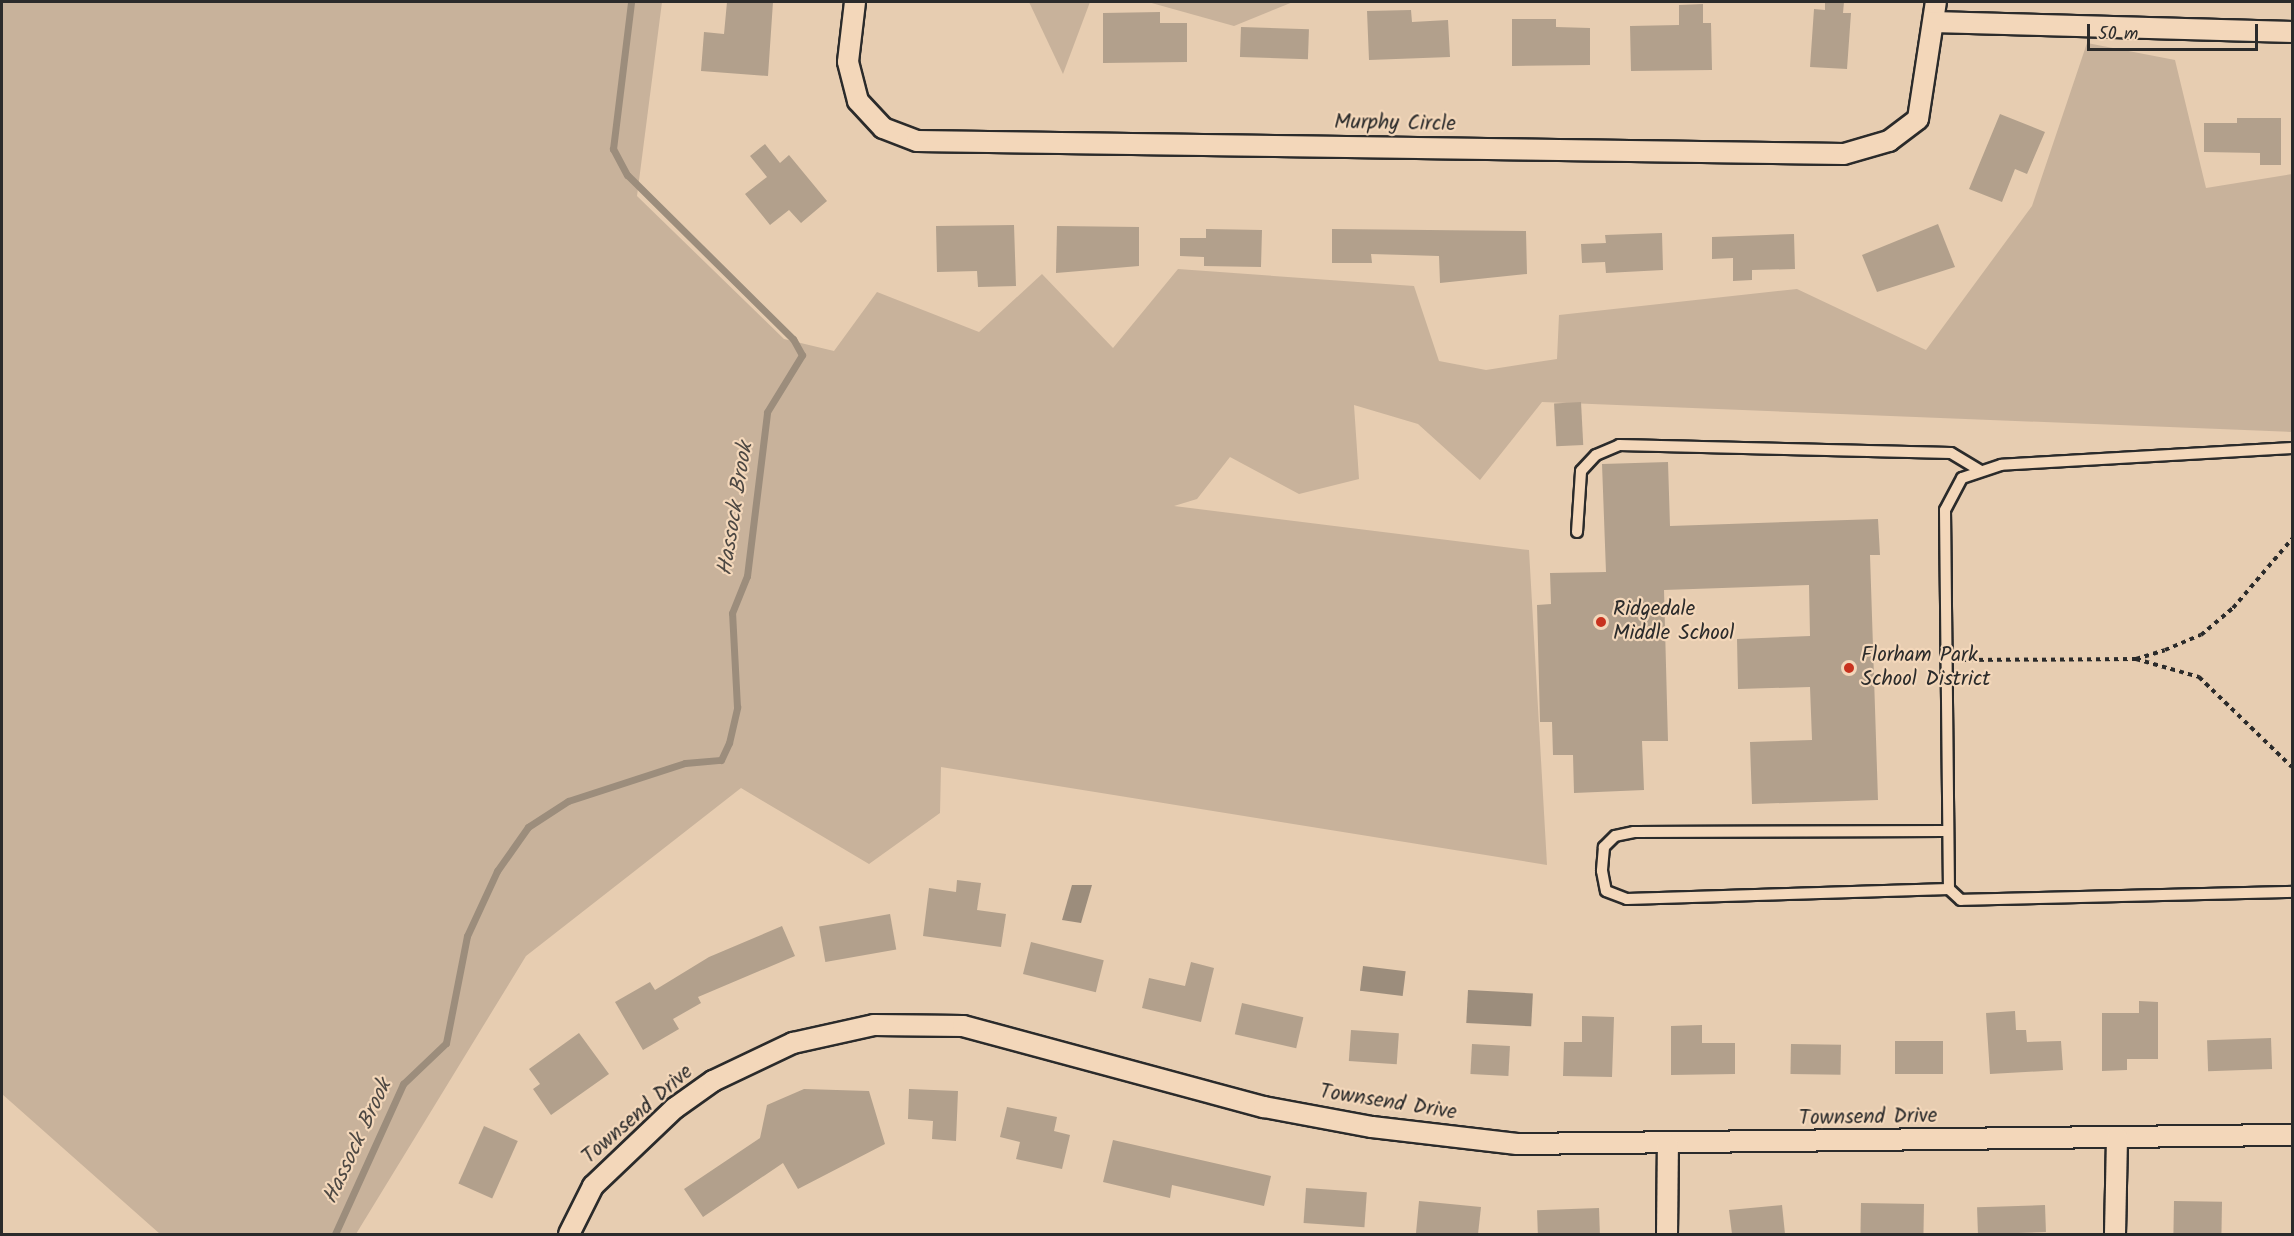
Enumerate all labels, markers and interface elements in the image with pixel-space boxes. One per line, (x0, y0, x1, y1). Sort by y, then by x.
scale bar (2090, 12, 2261, 50)
text: 50 m (2098, 20, 2138, 49)
street label: Murphy Circle (1334, 110, 1456, 138)
water label: Hassock Brook (712, 441, 760, 577)
place label: Ridgedale Middle School (1613, 597, 1734, 647)
marker: Ridgedale Middle School (1594, 615, 1608, 629)
place label: Florham Park School District (1861, 643, 1990, 693)
marker: Florham Park School District (1842, 661, 1856, 675)
street label: Townsend Drive (578, 1060, 698, 1170)
water label: Hassock Brook (318, 1076, 398, 1208)
street label: Townsend Drive (1318, 1080, 1458, 1126)
street label: Townsend Drive (1799, 1104, 1937, 1132)

